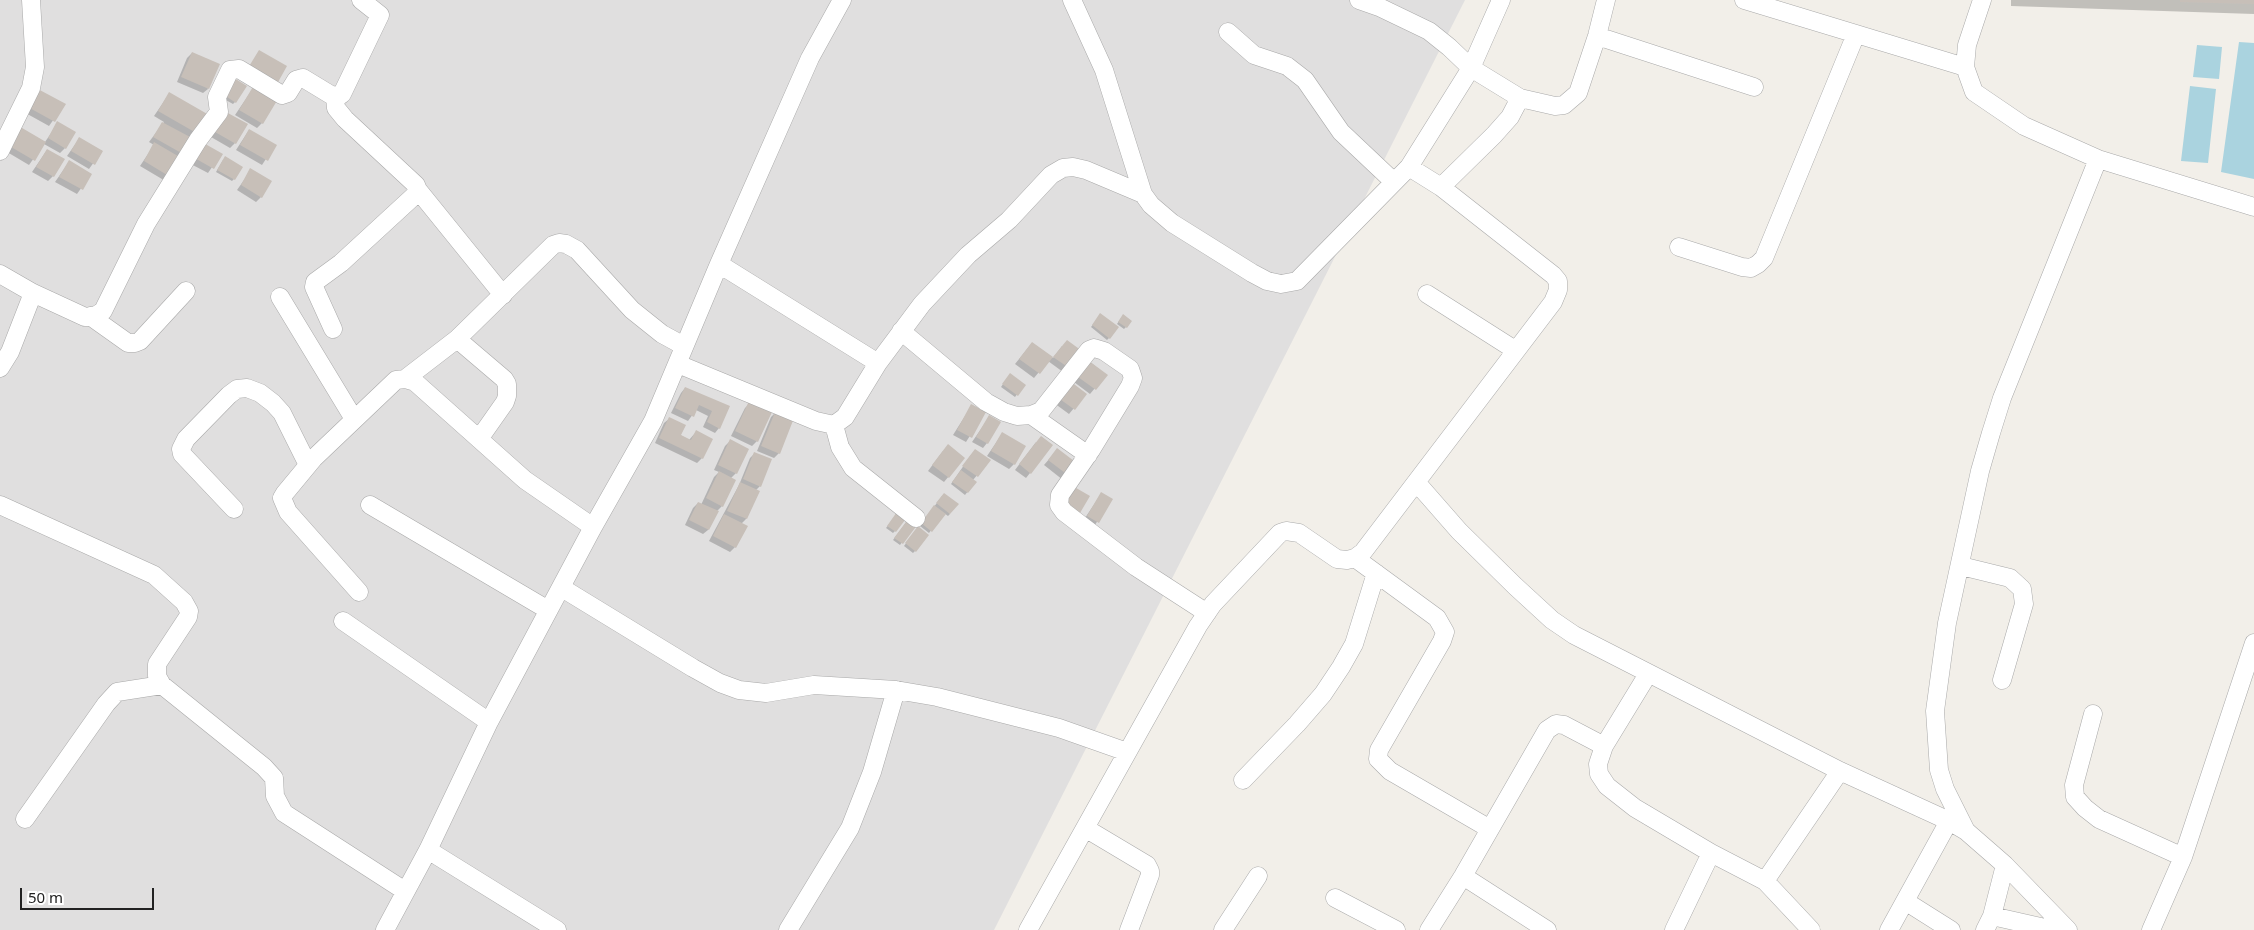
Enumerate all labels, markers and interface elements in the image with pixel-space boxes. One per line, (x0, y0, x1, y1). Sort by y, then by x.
scale bar (22, 878, 156, 910)
text: 50 m (28, 887, 63, 907)

